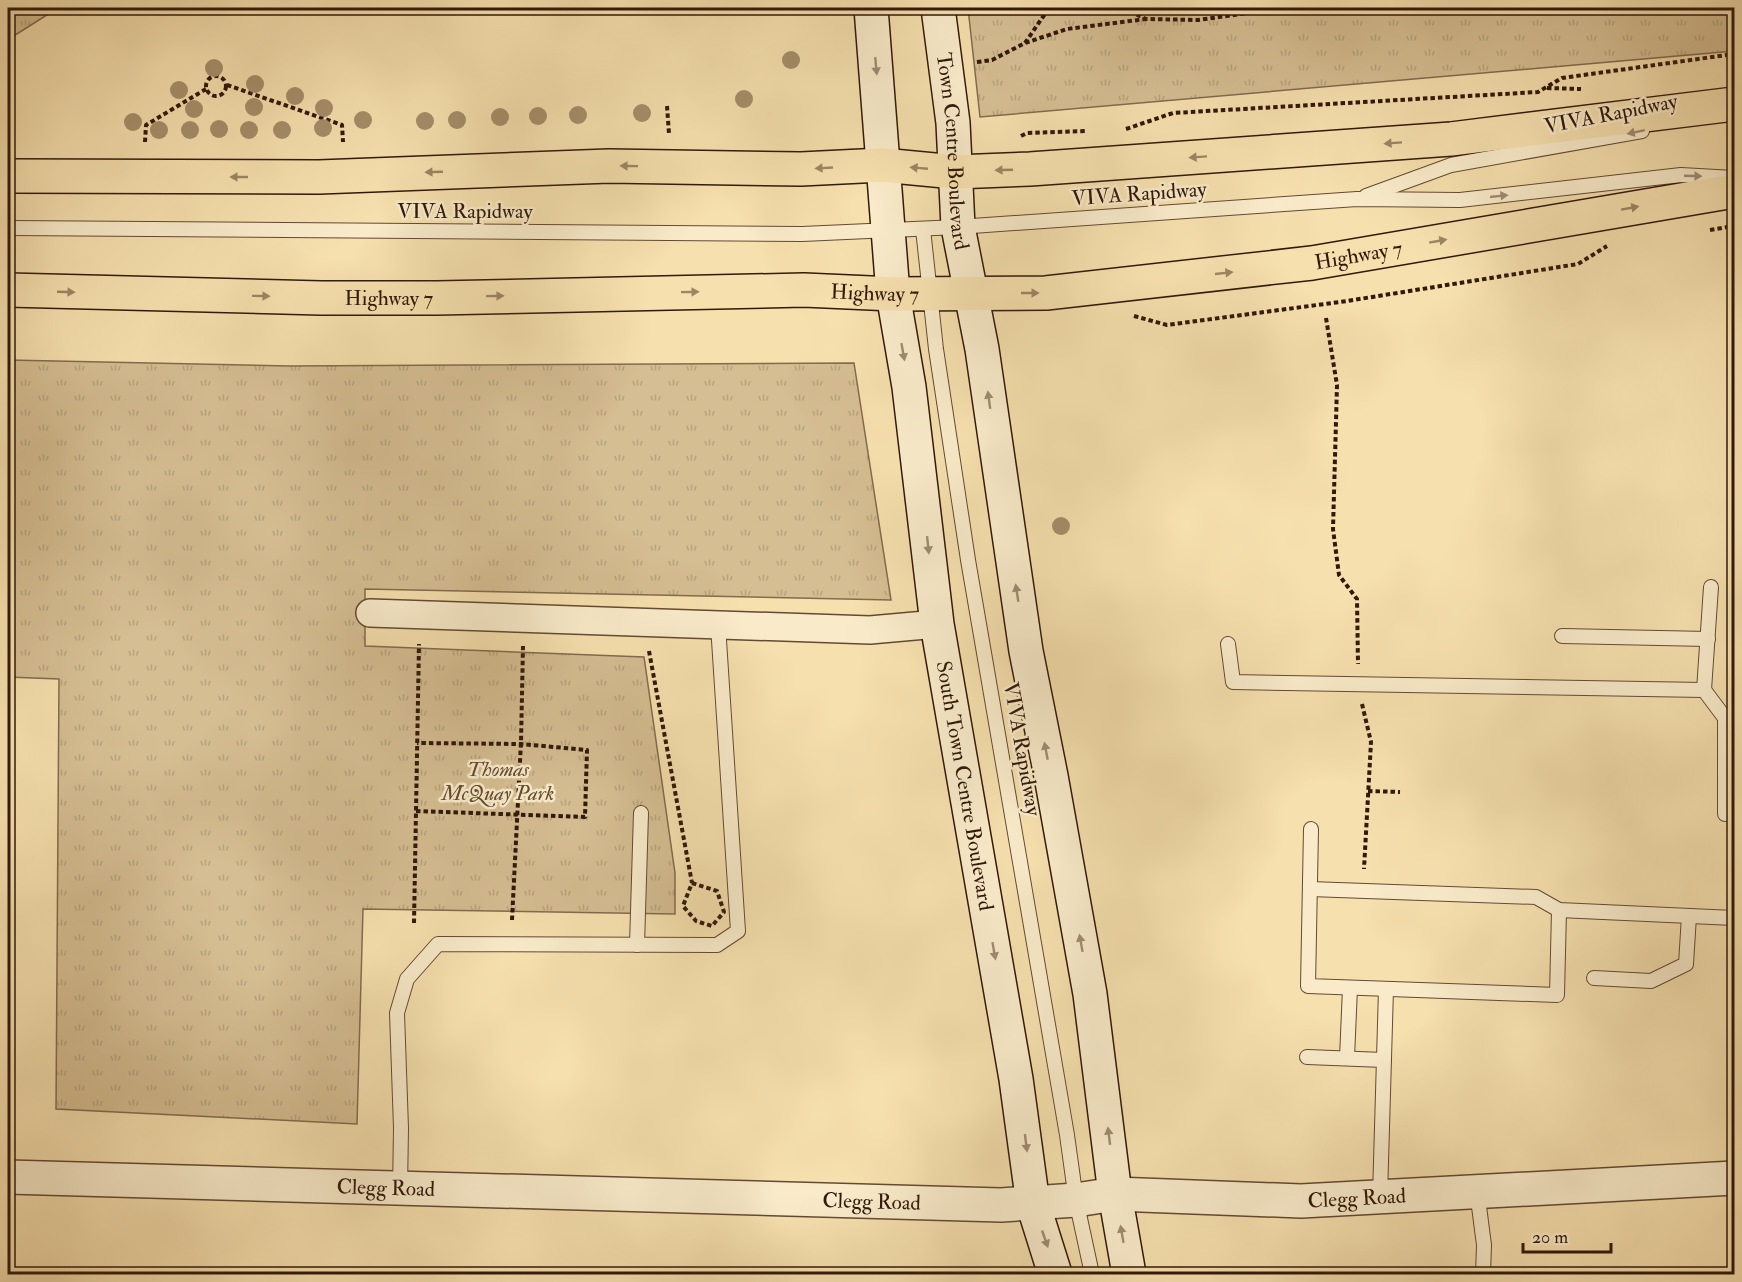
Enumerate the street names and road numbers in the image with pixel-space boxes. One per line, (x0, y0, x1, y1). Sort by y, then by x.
street label: Town Centre Boulevard (930, 51, 976, 253)
street label: VIVA Rapidway (1542, 88, 1681, 140)
street label: VIVA Rapidway (1071, 176, 1208, 212)
street label: VIVA Rapidway (397, 198, 533, 225)
street label: Highway 7 (1312, 234, 1405, 276)
street label: Highway 7 (830, 278, 919, 308)
street label: Highway 7 (345, 285, 434, 312)
street label: South Town Centre Boulevard (930, 659, 1000, 913)
street label: VIVA Rapidway (997, 680, 1047, 819)
street label: Clegg Road (336, 1173, 436, 1203)
street label: Clegg Road (1307, 1182, 1407, 1214)
street label: Clegg Road (822, 1186, 922, 1216)

